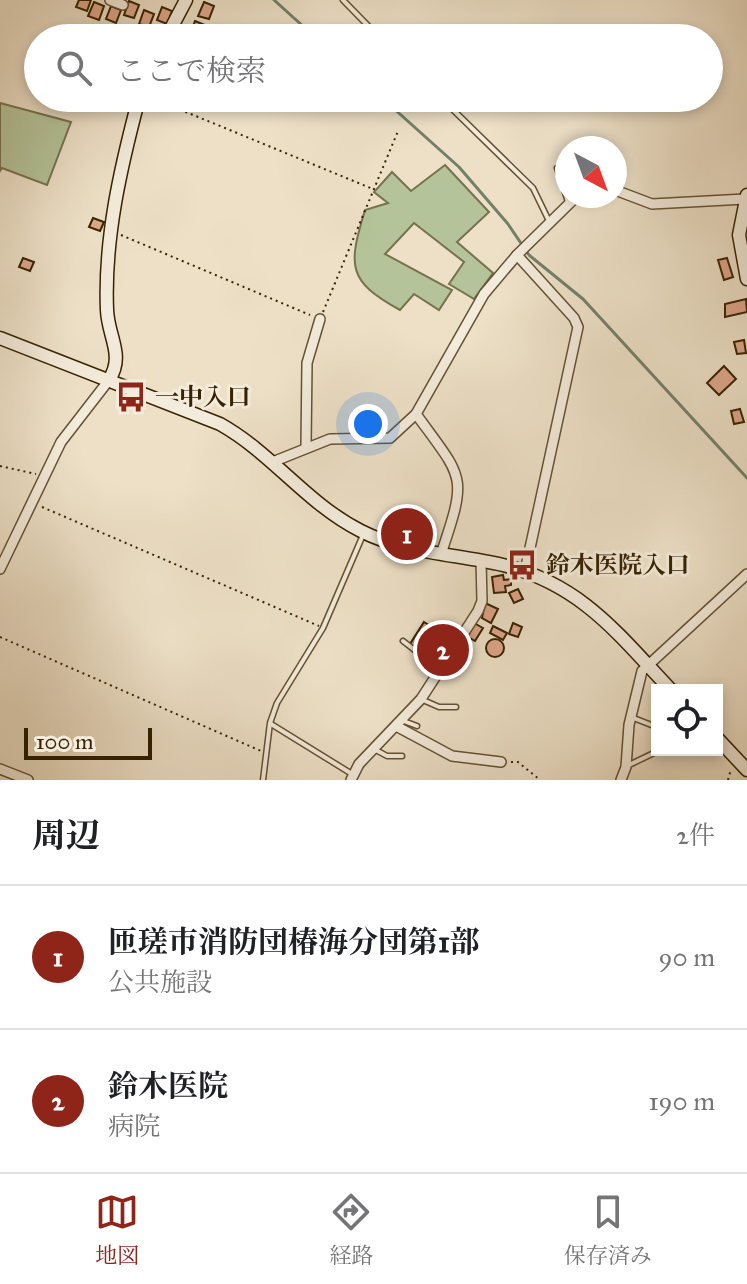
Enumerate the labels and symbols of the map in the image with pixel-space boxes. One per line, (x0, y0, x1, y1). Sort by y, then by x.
north arrow (555, 136, 627, 208)
bus stop icon: 一中入口 (114, 380, 148, 414)
place label: 一中入口 (155, 382, 251, 412)
your location (348, 404, 388, 444)
pin: 1 (381, 504, 433, 564)
bus stop icon: 鈴木医院入口 (505, 548, 539, 582)
place label: 鈴木医院入口 (546, 550, 690, 580)
pin: 2 (417, 620, 469, 680)
scale bar (24, 724, 152, 760)

